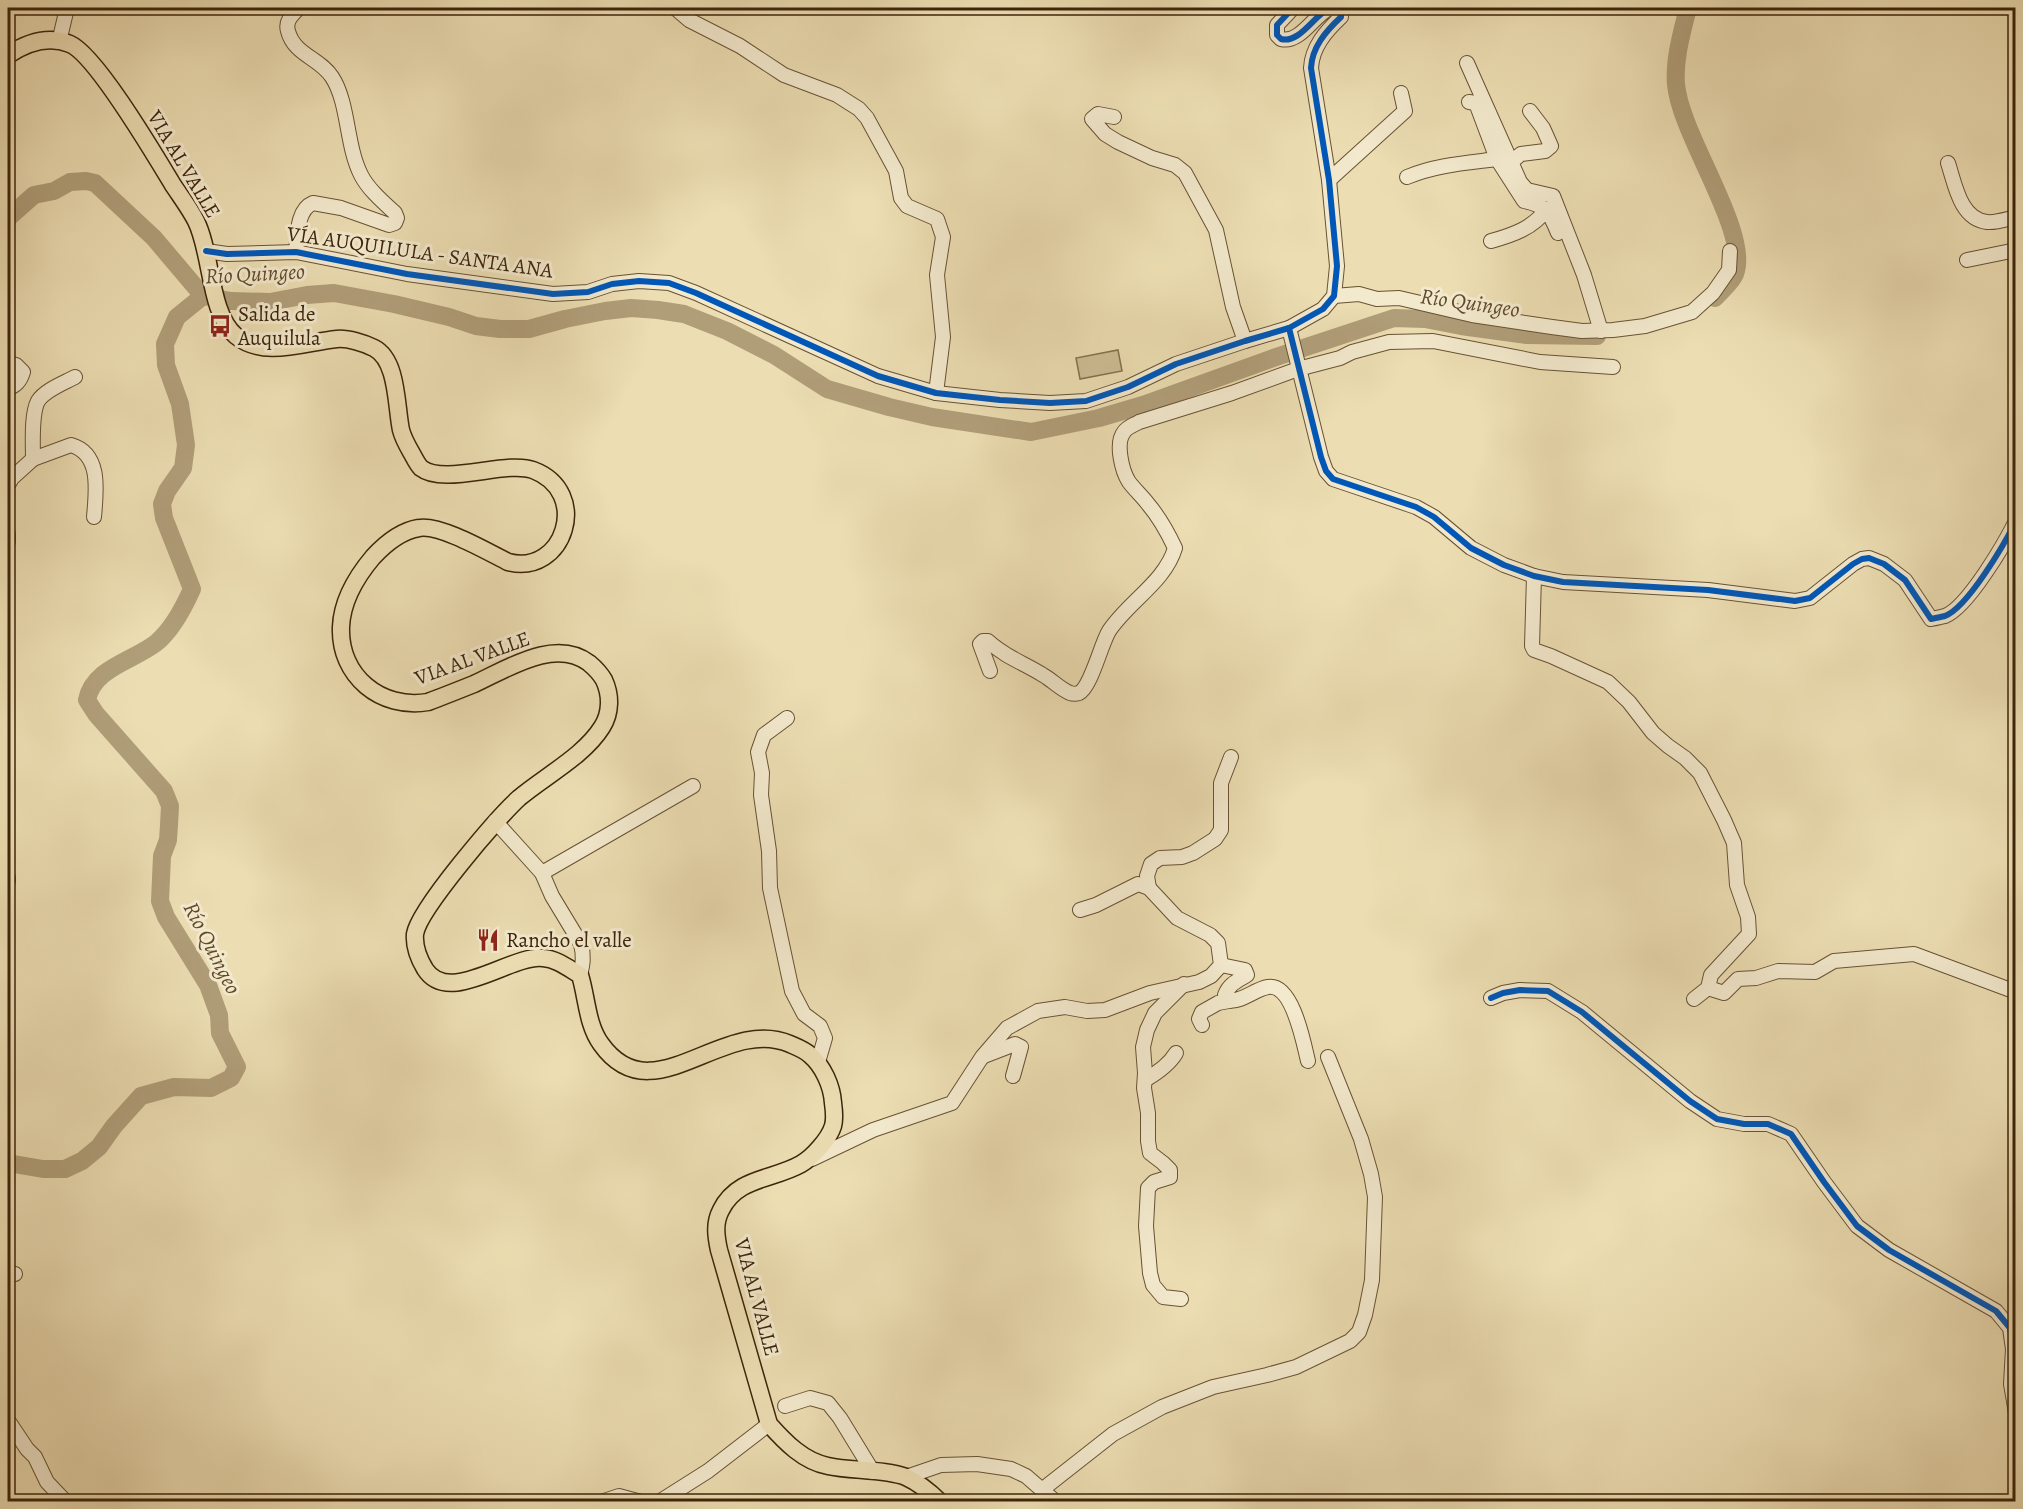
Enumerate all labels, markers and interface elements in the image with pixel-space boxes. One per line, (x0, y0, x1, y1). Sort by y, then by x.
street label: VIA AL VALLE (140, 104, 227, 223)
street label: VÍA AUQUILULA - SANTA ANA (284, 219, 555, 285)
water label: Río Quingeo (204, 256, 306, 292)
water label: Río Quingeo (1418, 281, 1522, 325)
place label: Salida de Auquilula (237, 300, 321, 352)
bus stop icon: Salida de Auquilula (207, 313, 233, 339)
street label: VIA AL VALLE (410, 624, 534, 692)
water label: Río Quingeo (176, 897, 248, 999)
place label: Rancho el valle (506, 926, 632, 954)
restaurant icon: Rancho el valle (475, 927, 501, 953)
street label: VIA AL VALLE (728, 1234, 786, 1359)

